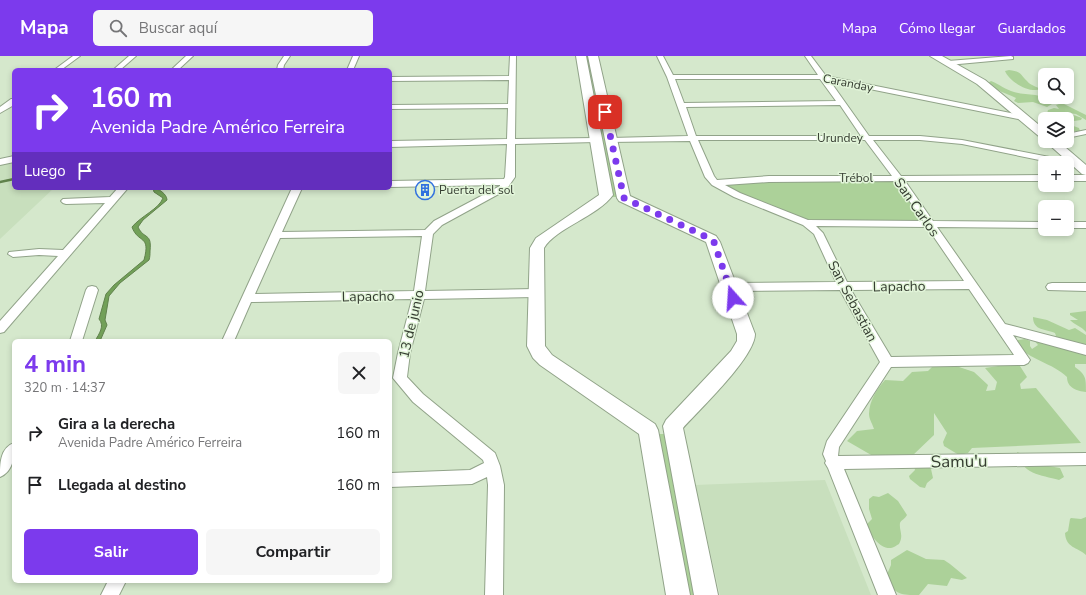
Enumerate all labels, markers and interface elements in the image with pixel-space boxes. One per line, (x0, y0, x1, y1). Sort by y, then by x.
search box (93, 10, 373, 46)
text: Mapa (20, 15, 69, 41)
icon: search (107, 17, 129, 39)
text: Buscar aquí (139, 18, 217, 38)
text: Mapa (842, 19, 877, 38)
text: Cómo llegar (899, 19, 975, 38)
text: Guardados (997, 19, 1066, 38)
map controls (1038, 68, 1074, 236)
button: search (1038, 68, 1074, 104)
street label: Caranday (821, 70, 875, 96)
text: 160 m (90, 79, 173, 117)
icon: right (24, 84, 76, 136)
pin (588, 95, 622, 129)
icon: arrive (594, 101, 616, 123)
button: layers (1038, 112, 1074, 148)
text: Avenida Padre Américo Ferreira (90, 115, 345, 139)
street label: Urundey (817, 130, 864, 146)
button: + (1038, 156, 1074, 192)
icon: arrive (74, 160, 96, 182)
text: Luego (24, 161, 66, 181)
street label: Trébol (839, 170, 874, 186)
street label: San Carlos (889, 174, 944, 241)
building icon: Puerta del sol (414, 179, 436, 201)
place label: Puerta del sol (439, 182, 514, 198)
button: − (1038, 200, 1074, 236)
street label: San Sebastian (823, 257, 882, 345)
position arrow (712, 277, 754, 319)
street label: Lapacho (872, 277, 926, 296)
street label: Lapacho (341, 287, 395, 306)
street label: 13 de junio (394, 288, 429, 360)
text: 4 min (24, 348, 86, 380)
button: close (338, 352, 380, 394)
text: 320 m · 14:37 (24, 379, 106, 397)
text: Gira a la derecha (58, 414, 175, 434)
icon: right (24, 422, 46, 444)
text: 160 m (336, 423, 380, 443)
text: Avenida Padre Américo Ferreira (58, 434, 242, 452)
street label: Samu'u (930, 450, 988, 473)
icon: arrive (24, 474, 46, 496)
text: Llegada al destino (58, 475, 186, 495)
text: 160 m (336, 475, 380, 495)
button: Salir (24, 529, 198, 575)
button: Compartir (206, 529, 380, 575)

